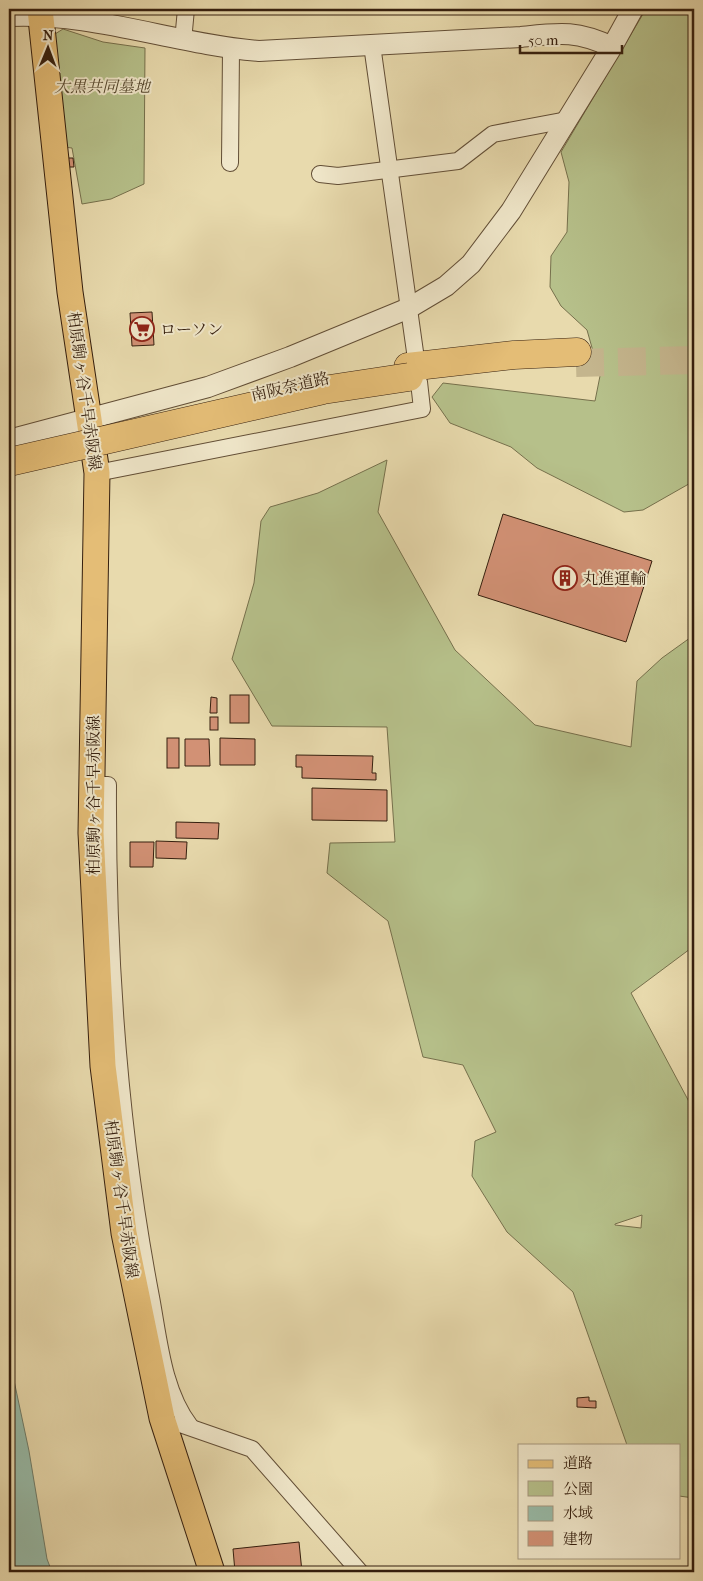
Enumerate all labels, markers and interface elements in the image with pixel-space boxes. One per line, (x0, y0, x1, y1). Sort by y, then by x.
north arrow (22, 22, 72, 72)
scale bar (520, 22, 623, 54)
text: N (43, 27, 54, 44)
text: 50 m (528, 31, 559, 49)
park label: 大黒共同墓地 (54, 77, 152, 96)
street label: 柏原駒ヶ谷千早赤阪線 (64, 311, 105, 472)
supermarket icon: ローソン (129, 316, 155, 342)
place label: ローソン (160, 320, 223, 339)
street label: 南阪奈道路 (249, 368, 331, 405)
building icon: 丸進運輸 (552, 565, 578, 591)
place label: 丸進運輸 (582, 569, 646, 588)
street label: 柏原駒ヶ谷千早赤阪線 (84, 715, 103, 875)
street label: 柏原駒ヶ谷千早赤阪線 (101, 1119, 142, 1280)
legend (518, 1444, 680, 1558)
text: 道路 (563, 1454, 593, 1472)
text: 公園 (563, 1480, 593, 1498)
text: 水域 (563, 1504, 593, 1522)
text: 建物 (563, 1530, 593, 1548)

